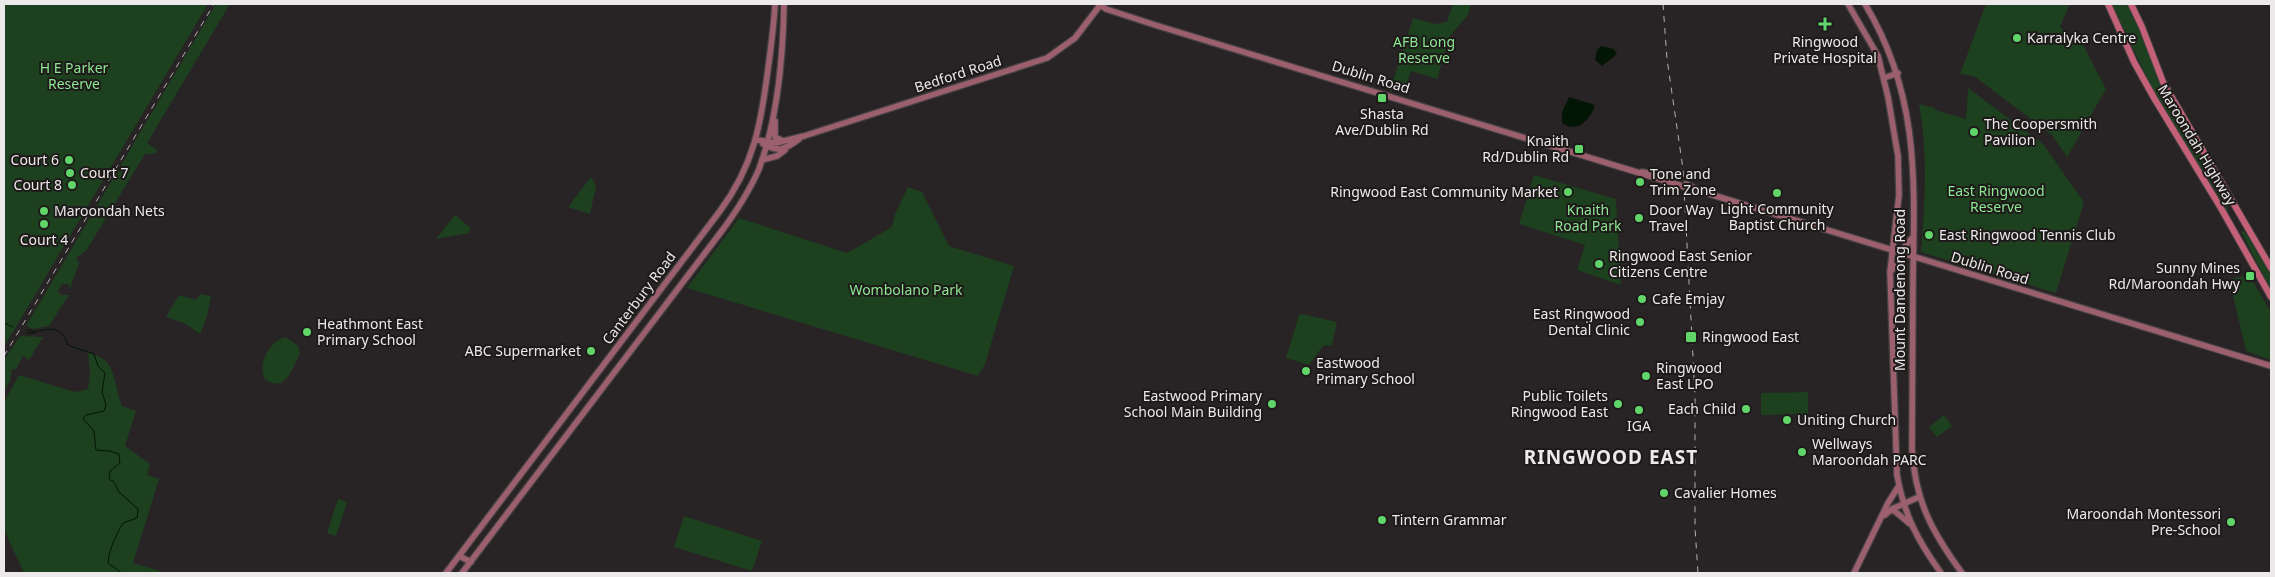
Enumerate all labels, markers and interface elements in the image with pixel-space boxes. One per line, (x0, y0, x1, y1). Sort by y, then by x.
marker: Ringwood Private Hospital (1818, 17, 1832, 31)
place label: Karralyka Centre (2027, 28, 2136, 47)
park label: AFB Long Reserve (1393, 32, 1455, 67)
place label: Ringwood Private Hospital (1773, 32, 1877, 67)
marker: Karralyka Centre (2011, 32, 2023, 44)
street label: Bedford Road (912, 51, 1004, 97)
street label: Dublin Road (1330, 56, 1412, 97)
park label: H E Parker Reserve (40, 58, 109, 93)
street label: Maroondah Highway (2154, 81, 2241, 209)
marker: Shasta Ave/Dublin Rd (1376, 92, 1388, 104)
place label: Shasta Ave/Dublin Rd (1335, 104, 1429, 139)
place label: The Coopersmith Pavilion (1984, 114, 2097, 149)
marker: The Coopersmith Pavilion (1968, 126, 1980, 138)
place label: Knaith Rd/Dublin Rd (1482, 131, 1569, 166)
marker: Knaith Rd/Dublin Rd (1573, 143, 1585, 155)
place label: Court 6 (11, 150, 59, 169)
marker: Court 6 (63, 154, 75, 166)
place label: Court 7 (80, 163, 128, 182)
place label: Tone and Trim Zone (1650, 164, 1716, 199)
marker: Court 7 (64, 167, 76, 179)
place label: Court 8 (14, 175, 62, 194)
marker: Tone and Trim Zone (1634, 176, 1646, 188)
marker: Court 8 (66, 179, 78, 191)
park label: East Ringwood Reserve (1947, 181, 2045, 216)
place label: Ringwood East Community Market (1330, 182, 1558, 201)
marker: Ringwood East Community Market (1562, 186, 1574, 198)
marker: Light Community Baptist Church (1771, 187, 1783, 199)
place label: Light Community Baptist Church (1720, 199, 1835, 234)
park label: Knaith Road Park (1555, 200, 1622, 235)
place label: Door Way Travel (1649, 200, 1714, 235)
place label: Maroondah Nets (54, 201, 165, 220)
marker: Maroondah Nets (38, 205, 50, 217)
street label: Mount Dandenong Road (1890, 209, 1909, 371)
marker: Door Way Travel (1633, 212, 1645, 224)
marker: Court 4 (38, 218, 50, 230)
place label: East Ringwood Tennis Club (1939, 225, 2116, 244)
marker: East Ringwood Tennis Club (1923, 229, 1935, 241)
place label: Court 4 (20, 230, 68, 249)
place label: Ringwood East Senior Citizens Centre (1609, 246, 1752, 281)
street label: Canterbury Road (597, 247, 680, 348)
street label: Dublin Road (1949, 247, 2031, 288)
marker: Ringwood East Senior Citizens Centre (1593, 258, 1605, 270)
place label: Sunny Mines Rd/Maroondah Hwy (2109, 258, 2241, 293)
marker: Sunny Mines Rd/Maroondah Hwy (2244, 270, 2256, 282)
park label: Wombolano Park (849, 280, 963, 299)
place label: Cafe Emjay (1652, 289, 1725, 308)
marker: Cafe Emjay (1636, 293, 1648, 305)
place label: East Ringwood Dental Clinic (1533, 304, 1630, 339)
place label: Heathmont East Primary School (317, 314, 423, 349)
marker: East Ringwood Dental Clinic (1634, 316, 1646, 328)
marker: Heathmont East Primary School (301, 326, 313, 338)
place label: Ringwood East (1702, 327, 1799, 346)
marker: Ringwood East (1684, 330, 1698, 344)
place label: ABC Supermarket (465, 341, 581, 360)
marker: ABC Supermarket (585, 345, 597, 357)
place label: Eastwood Primary School (1316, 353, 1415, 388)
place label: Ringwood East LPO (1656, 358, 1722, 393)
marker: Eastwood Primary School (1300, 365, 1312, 377)
marker: Ringwood East LPO (1640, 370, 1652, 382)
place label: Eastwood Primary School Main Building (1124, 386, 1263, 421)
place label: Public Toilets Ringwood East (1511, 386, 1608, 421)
marker: Eastwood Primary School Main Building (1266, 398, 1278, 410)
marker: Public Toilets Ringwood East (1612, 398, 1624, 410)
place label: Each Child (1668, 399, 1736, 418)
marker: Each Child (1740, 403, 1752, 415)
marker: IGA (1633, 404, 1645, 416)
place label: Uniting Church (1797, 410, 1896, 429)
marker: Uniting Church (1781, 414, 1793, 426)
place label: IGA (1627, 416, 1651, 435)
place label: Wellways Maroondah PARC (1812, 434, 1927, 469)
district label: RINGWOOD EAST (1524, 444, 1698, 470)
marker: Wellways Maroondah PARC (1796, 446, 1808, 458)
place label: Cavalier Homes (1674, 483, 1777, 502)
marker: Cavalier Homes (1658, 487, 1670, 499)
place label: Maroondah Montessori Pre-School (2067, 504, 2221, 539)
place label: Tintern Grammar (1392, 510, 1507, 529)
marker: Tintern Grammar (1376, 514, 1388, 526)
marker: Maroondah Montessori Pre-School (2225, 516, 2237, 528)

